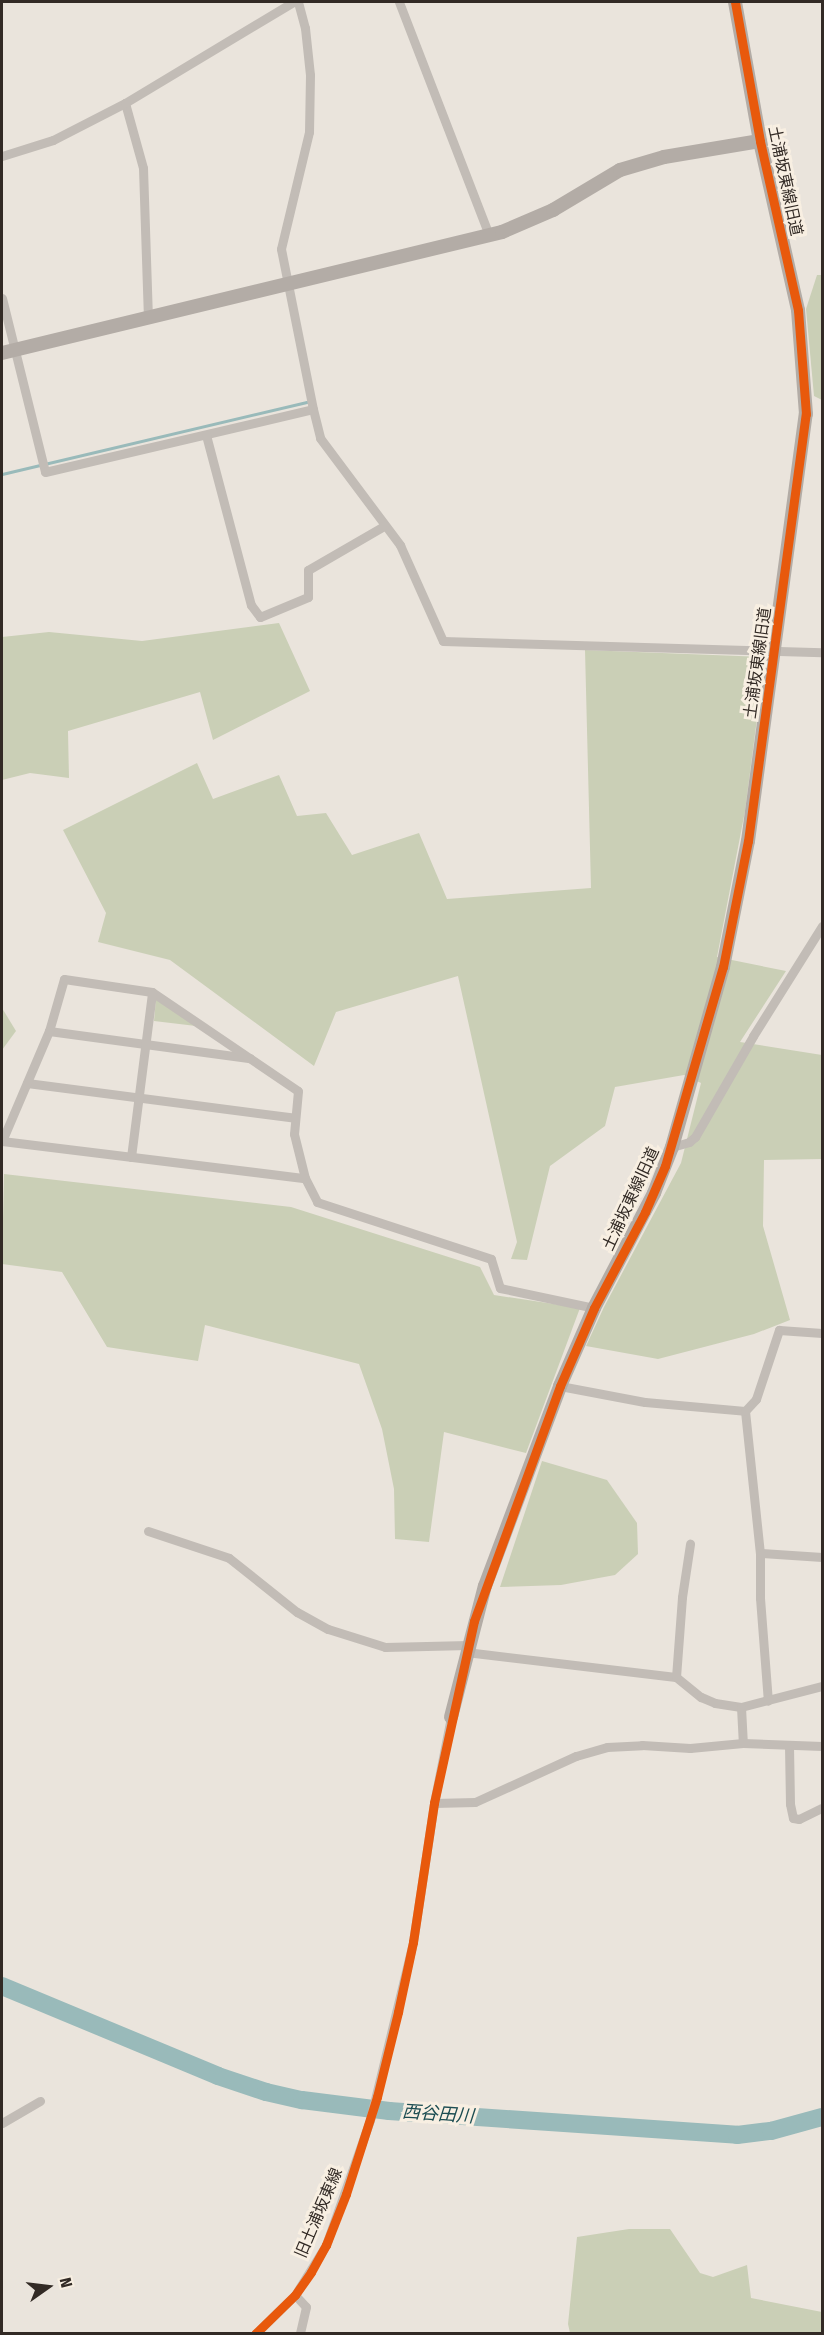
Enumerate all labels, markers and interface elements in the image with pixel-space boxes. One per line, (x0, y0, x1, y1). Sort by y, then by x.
street label: 土浦坂東線旧道 (764, 124, 806, 238)
street label: 土浦坂東線旧道 (741, 606, 775, 720)
street label: 土浦坂東線旧道 (599, 1144, 663, 1254)
water label: 西谷田川 (401, 2101, 475, 2127)
street label: 旧土浦坂東線 (291, 2165, 347, 2261)
north arrow (18, 2257, 78, 2317)
text: N (56, 2276, 76, 2289)

